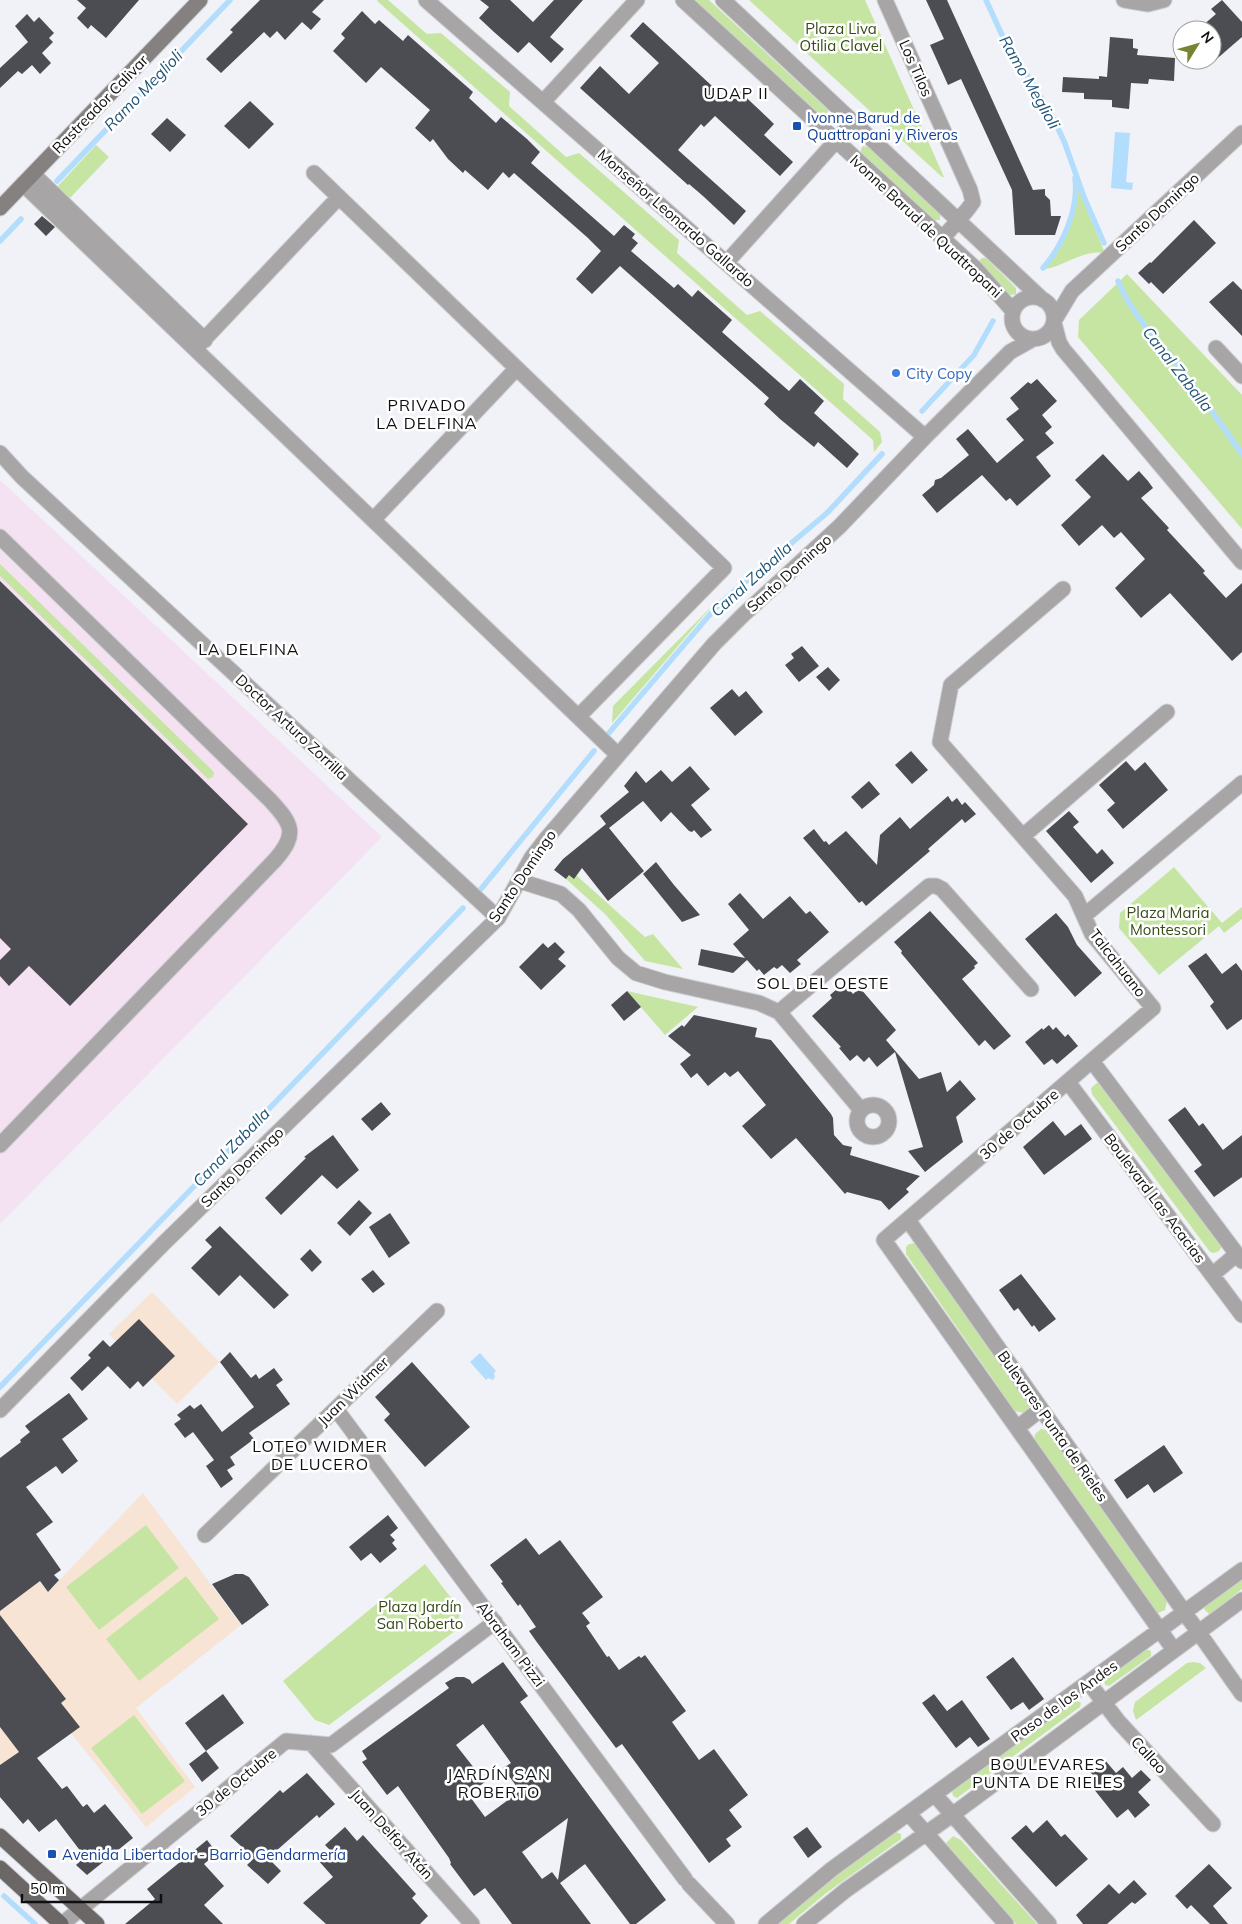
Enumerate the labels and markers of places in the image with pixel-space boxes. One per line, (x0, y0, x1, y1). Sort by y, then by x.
place label: Ivonne Barud de Quattropani y Riveros (807, 108, 958, 144)
marker: Ivonne Barud de Quattropani y Riveros (791, 120, 803, 132)
place label: City Copy (906, 364, 972, 383)
marker: City Copy (890, 367, 902, 379)
place label: Avenida Libertador - Barrio Gendarmería (62, 1845, 346, 1864)
marker: Avenida Libertador - Barrio Gendarmería (46, 1848, 58, 1860)

